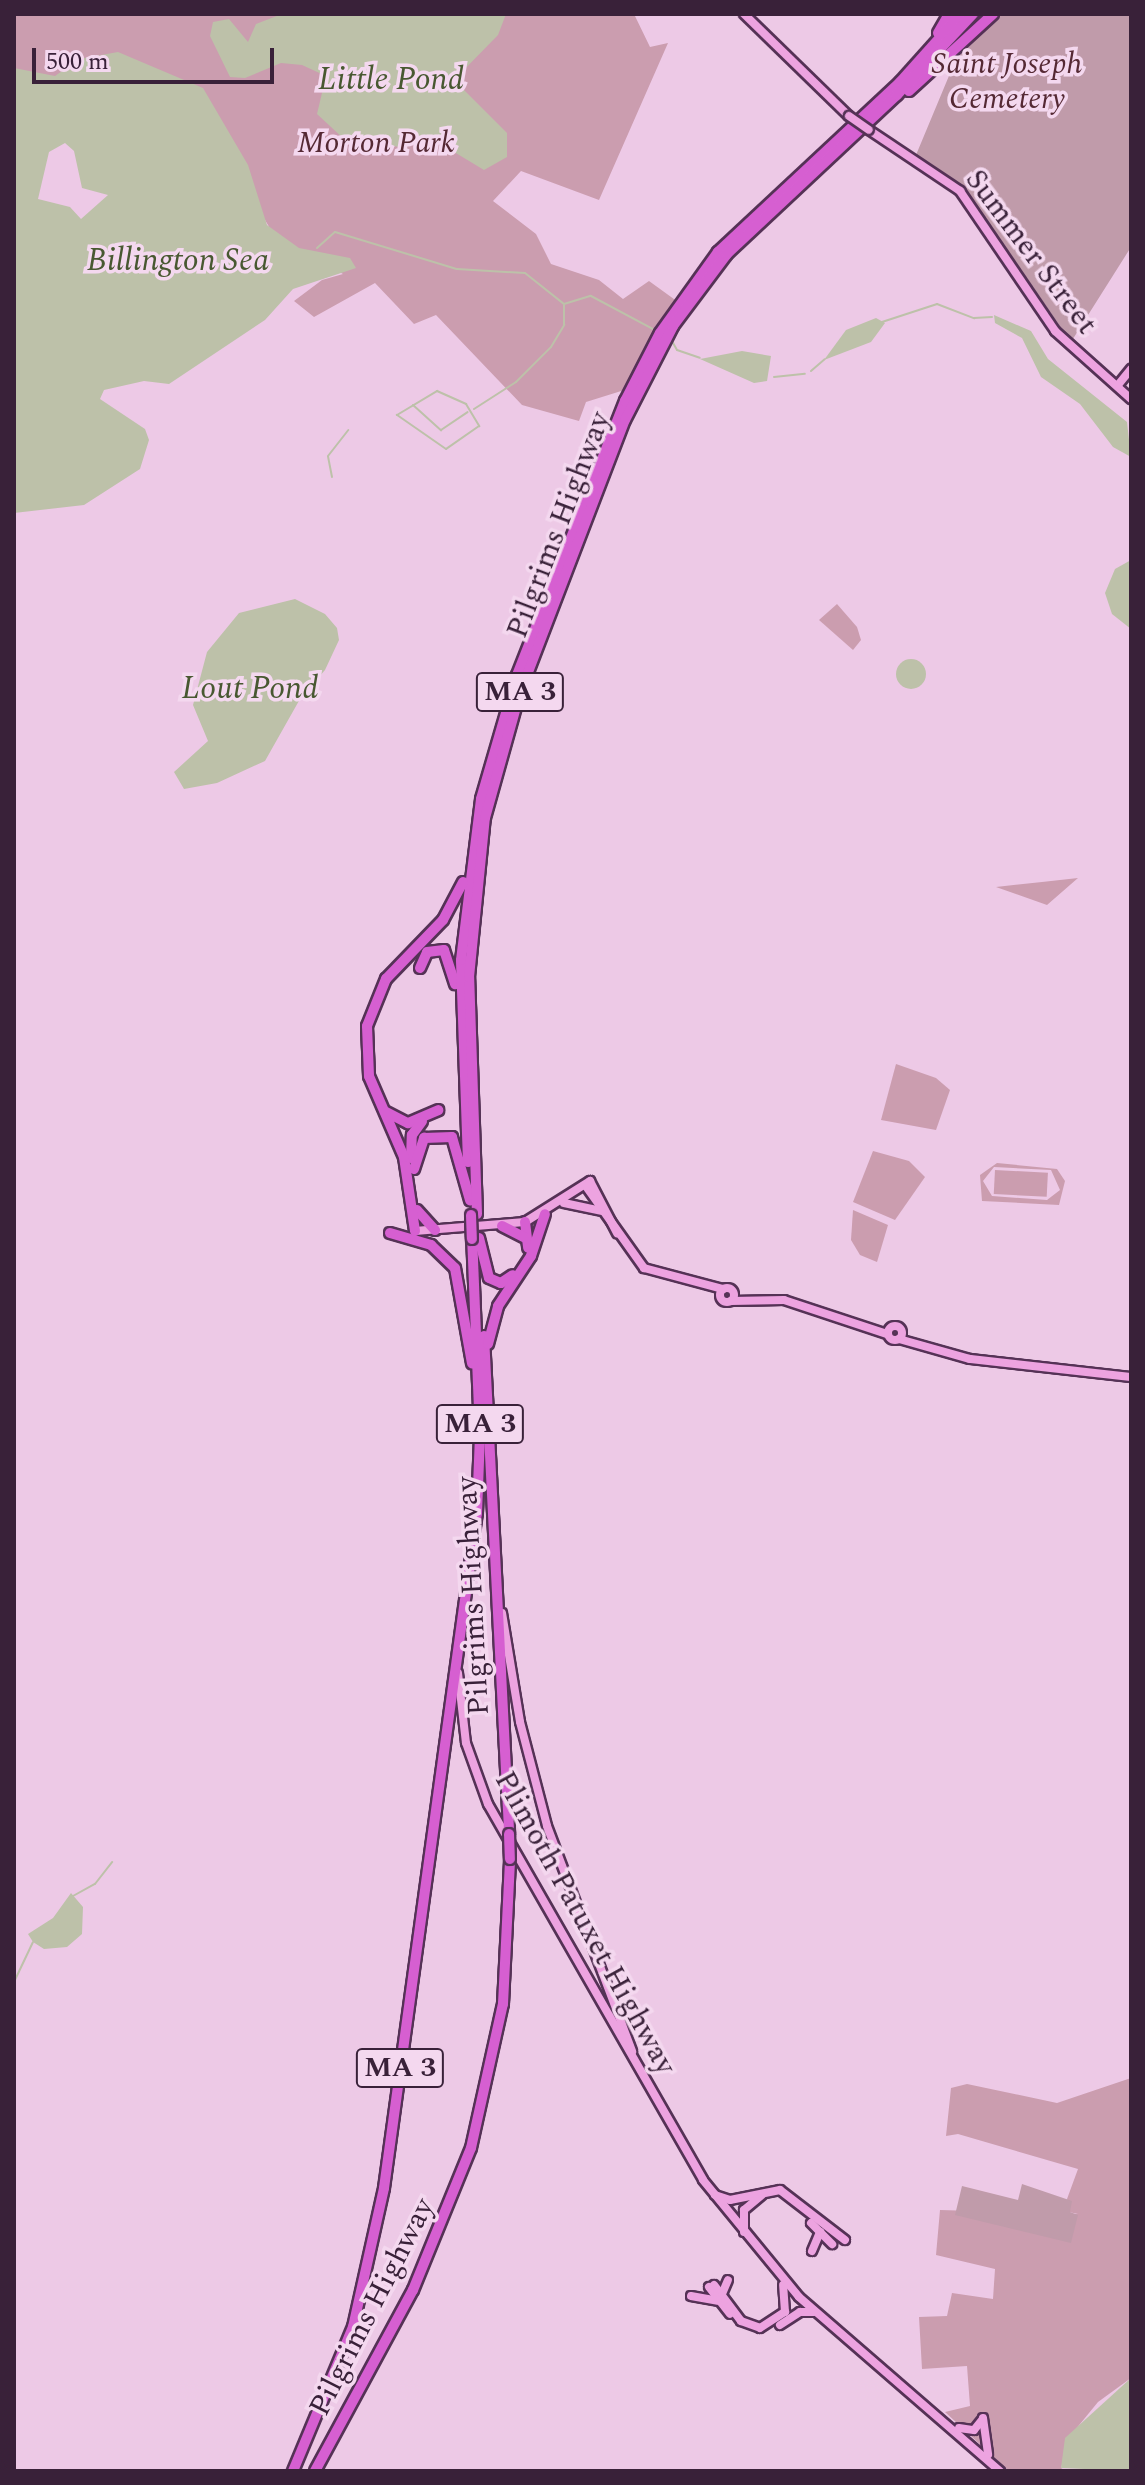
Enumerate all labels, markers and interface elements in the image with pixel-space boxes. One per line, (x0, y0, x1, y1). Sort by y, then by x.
scale bar (36, 32, 278, 82)
text: 500 m (46, 44, 109, 80)
park label: Saint Joseph Cemetery (932, 46, 1082, 116)
water label: Little Pond (318, 61, 464, 99)
park label: Morton Park (297, 125, 455, 161)
street label: Summer Street (957, 162, 1105, 342)
water label: Billington Sea (87, 242, 269, 280)
street label: Pilgrims Highway (499, 407, 619, 643)
road number: MA 3 (474, 668, 566, 716)
water label: Lout Pond (182, 670, 318, 708)
road number: MA 3 (434, 1400, 526, 1448)
street label: Pilgrims Highway (449, 1476, 497, 1716)
street label: Plimoth Patuxet Highway (487, 1765, 683, 2081)
road number: MA 3 (354, 2044, 446, 2092)
street label: Pilgrims Highway (302, 2192, 442, 2422)

